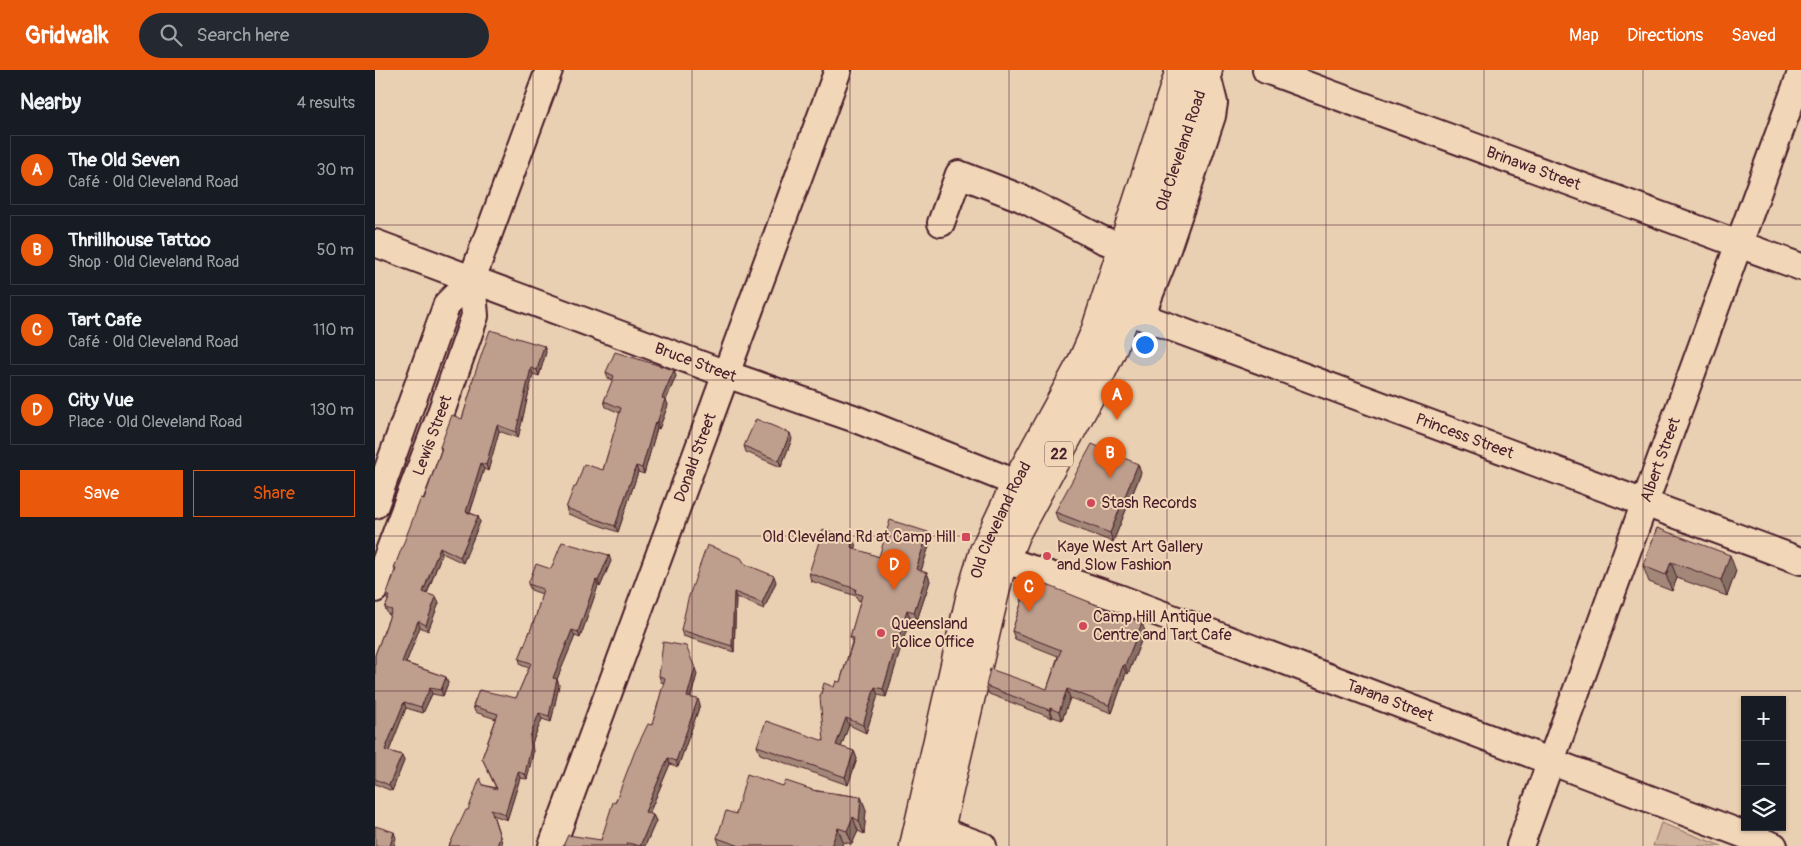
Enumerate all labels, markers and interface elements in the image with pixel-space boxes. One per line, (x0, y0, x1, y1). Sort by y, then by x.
search box (139, 13, 489, 58)
text: Gridwalk (25, 21, 109, 50)
icon: search (157, 21, 185, 49)
text: Search here (197, 23, 289, 47)
text: Map (1569, 24, 1599, 47)
text: Directions (1627, 24, 1703, 47)
text: Saved (1731, 24, 1776, 47)
street label: Old Cleveland Road (1151, 88, 1210, 214)
text: Nearby (20, 89, 81, 116)
text: 4 results (297, 93, 355, 113)
street label: Brinawa Street (1483, 142, 1584, 195)
text: The Old Seven (68, 148, 180, 172)
text: A (32, 160, 42, 180)
text: 30 m (316, 160, 354, 180)
text: Café · Old Cleveland Road (68, 172, 239, 192)
text: Thrillhouse Tattoo (68, 228, 211, 252)
text: B (32, 240, 42, 260)
text: 50 m (317, 240, 354, 260)
text: Shop · Old Cleveland Road (68, 252, 239, 272)
text: Tart Cafe (68, 308, 141, 332)
text: C (32, 320, 42, 340)
text: 110 m (313, 320, 354, 340)
text: Café · Old Cleveland Road (68, 332, 239, 352)
your location (1132, 332, 1158, 358)
street label: Bruce Street (652, 338, 739, 387)
pin: A (1101, 379, 1133, 420)
text: City Vue (68, 388, 133, 412)
street label: Lewis Street (408, 392, 457, 479)
text: D (32, 400, 42, 420)
text: 130 m (310, 400, 354, 420)
street label: Princess Street (1413, 409, 1517, 464)
street label: Donald Street (670, 410, 721, 505)
text: Place · Old Cleveland Road (68, 412, 242, 432)
street label: Albert Street (1636, 414, 1685, 505)
pin: B (1094, 437, 1126, 478)
road number: 22 (1045, 442, 1073, 466)
street label: Old Cleveland Road (966, 458, 1036, 581)
button: Save (20, 470, 183, 517)
button: Share (193, 470, 355, 517)
place label: Stash Records (1101, 493, 1197, 513)
marker: Stash Records (1085, 497, 1097, 509)
place label: Old Cleveland Rd at Camp Hill (762, 527, 956, 547)
marker: Old Cleveland Rd at Camp Hill (960, 531, 972, 543)
place label: Kaye West Art Gallery and Slow Fashion (1057, 537, 1203, 575)
pin: D (878, 549, 910, 590)
marker: Kaye West Art Gallery and Slow Fashion (1041, 550, 1053, 562)
pin: C (1013, 571, 1045, 612)
place label: Camp Hill Antique Centre and Tart Cafe (1093, 607, 1232, 645)
place label: Queensland Police Office (891, 614, 974, 652)
marker: Camp Hill Antique Centre and Tart Cafe (1077, 620, 1089, 632)
marker: Queensland Police Office (875, 627, 887, 639)
street label: Tarana Street (1344, 675, 1437, 726)
map controls (1741, 696, 1786, 831)
button: + (1741, 696, 1786, 741)
button: − (1741, 741, 1786, 786)
button: layers (1741, 786, 1786, 831)

